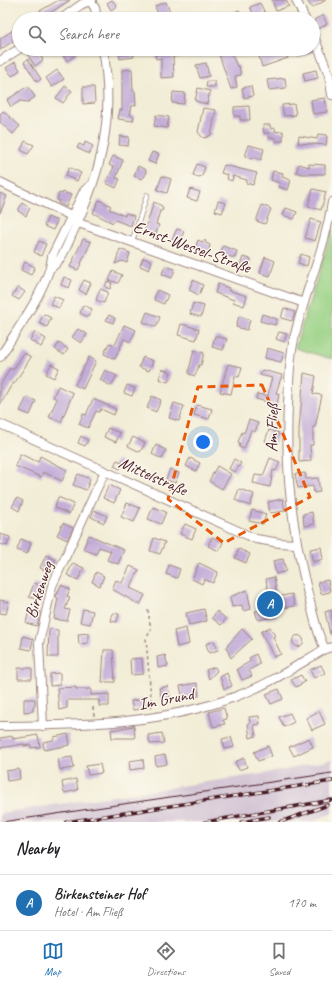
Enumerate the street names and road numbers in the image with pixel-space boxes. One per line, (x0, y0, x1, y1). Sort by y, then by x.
street label: Ernst-Wessel-Straße (130, 216, 255, 278)
street label: Am Fließ (261, 401, 283, 452)
street label: Mittelstraße (116, 452, 192, 501)
street label: Birkenweg (20, 557, 59, 621)
street label: Im Grund (137, 683, 197, 715)

